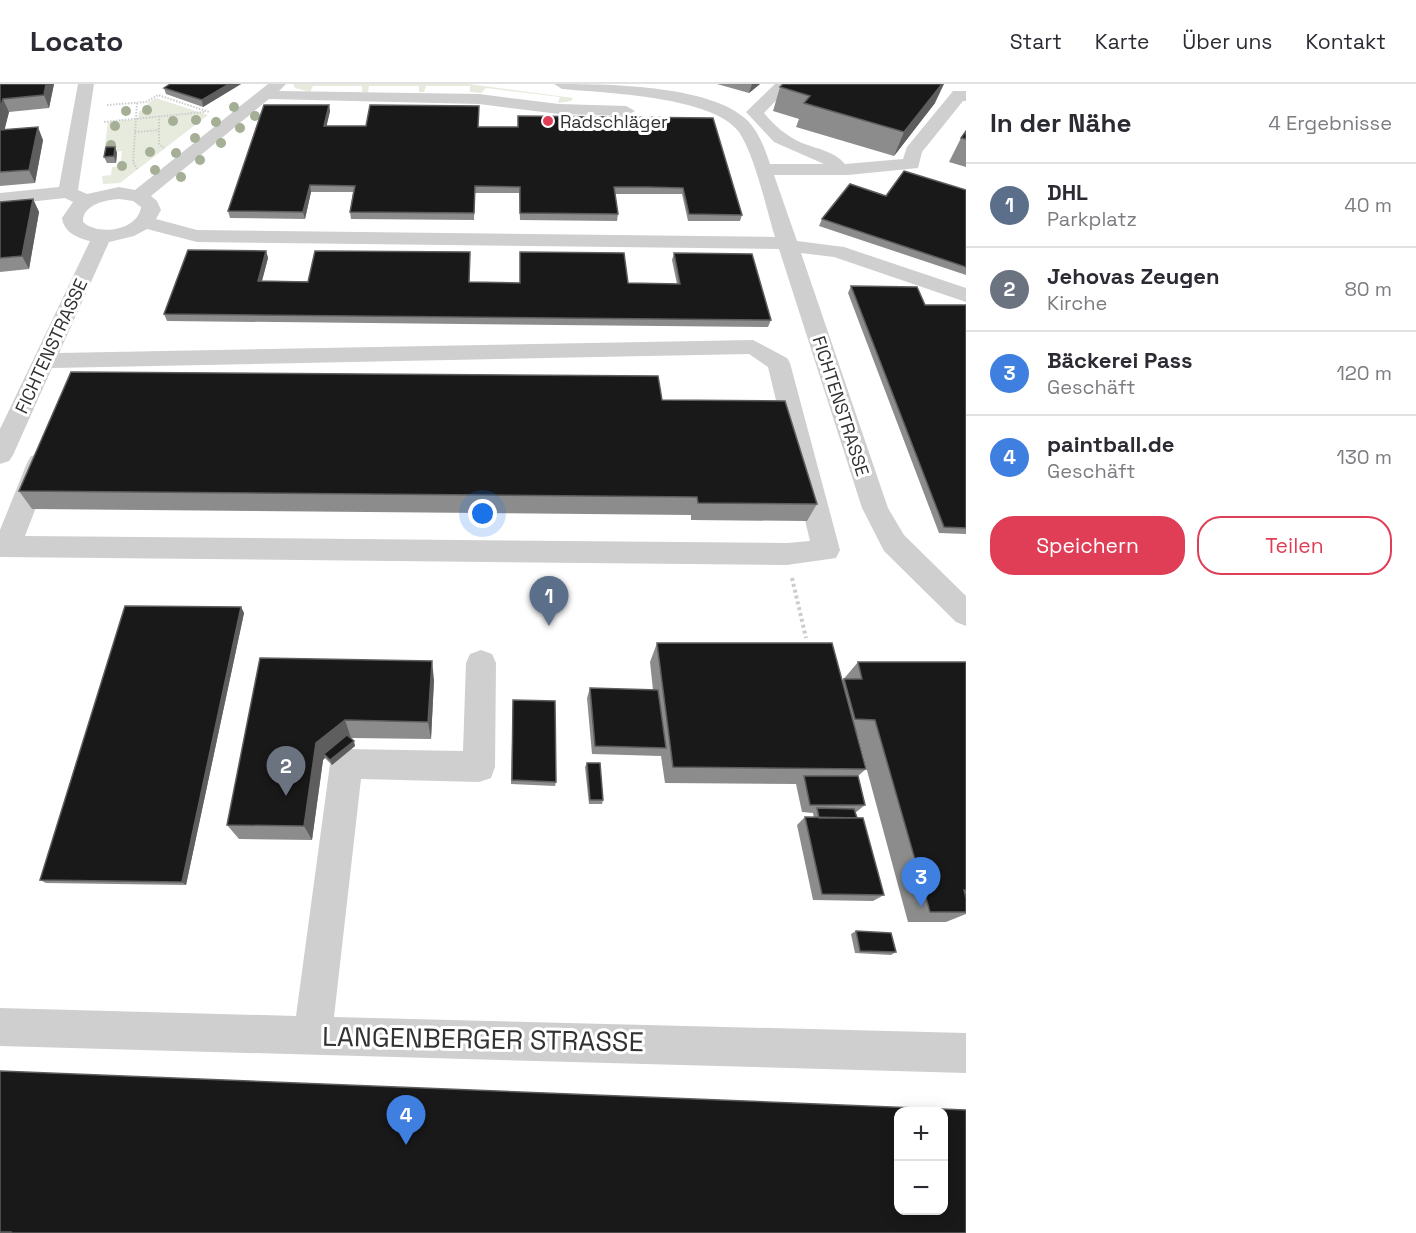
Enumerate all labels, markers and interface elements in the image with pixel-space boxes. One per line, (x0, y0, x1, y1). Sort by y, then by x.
text: Locato (30, 23, 123, 59)
text: Start (1010, 28, 1062, 55)
text: Karte (1095, 28, 1149, 55)
text: Über uns (1182, 28, 1272, 55)
text: Kontakt (1305, 28, 1386, 55)
text: In der Nähe (990, 106, 1131, 140)
place label: Radschläger (560, 110, 668, 133)
text: 4 Ergebnisse (1268, 110, 1392, 136)
marker: Radschläger (541, 114, 555, 128)
text: DHL (1047, 178, 1088, 206)
text: 1 (1005, 192, 1014, 218)
text: 40 m (1344, 192, 1392, 218)
text: Parkplatz (1047, 206, 1137, 232)
text: Jehovas Zeugen (1047, 262, 1220, 290)
street label: FICHTENSTRASSE (10, 275, 92, 417)
text: 2 (1004, 276, 1015, 302)
text: 80 m (1344, 276, 1392, 302)
text: Kirche (1047, 290, 1107, 316)
street label: FICHTENSTRASSE (807, 333, 875, 479)
text: Bäckerei Pass (1047, 346, 1193, 374)
text: 3 (1003, 360, 1016, 386)
text: 120 m (1336, 360, 1392, 386)
text: Geschäft (1047, 374, 1135, 400)
text: paintball.de (1047, 430, 1175, 458)
text: 4 (1003, 444, 1016, 470)
text: 130 m (1336, 444, 1392, 470)
text: Geschäft (1047, 458, 1135, 484)
your location (468, 499, 497, 528)
button: Speichern (990, 516, 1185, 575)
button: Teilen (1197, 516, 1392, 575)
pin: 1 (530, 576, 568, 626)
pin: 2 (266, 746, 306, 796)
pin: 3 (902, 858, 940, 907)
street label: LANGENBERGER STRASSE (322, 1019, 644, 1059)
pin: 4 (386, 1096, 426, 1145)
map controls (894, 1107, 948, 1215)
button: + (894, 1107, 948, 1161)
button: − (894, 1161, 948, 1215)

